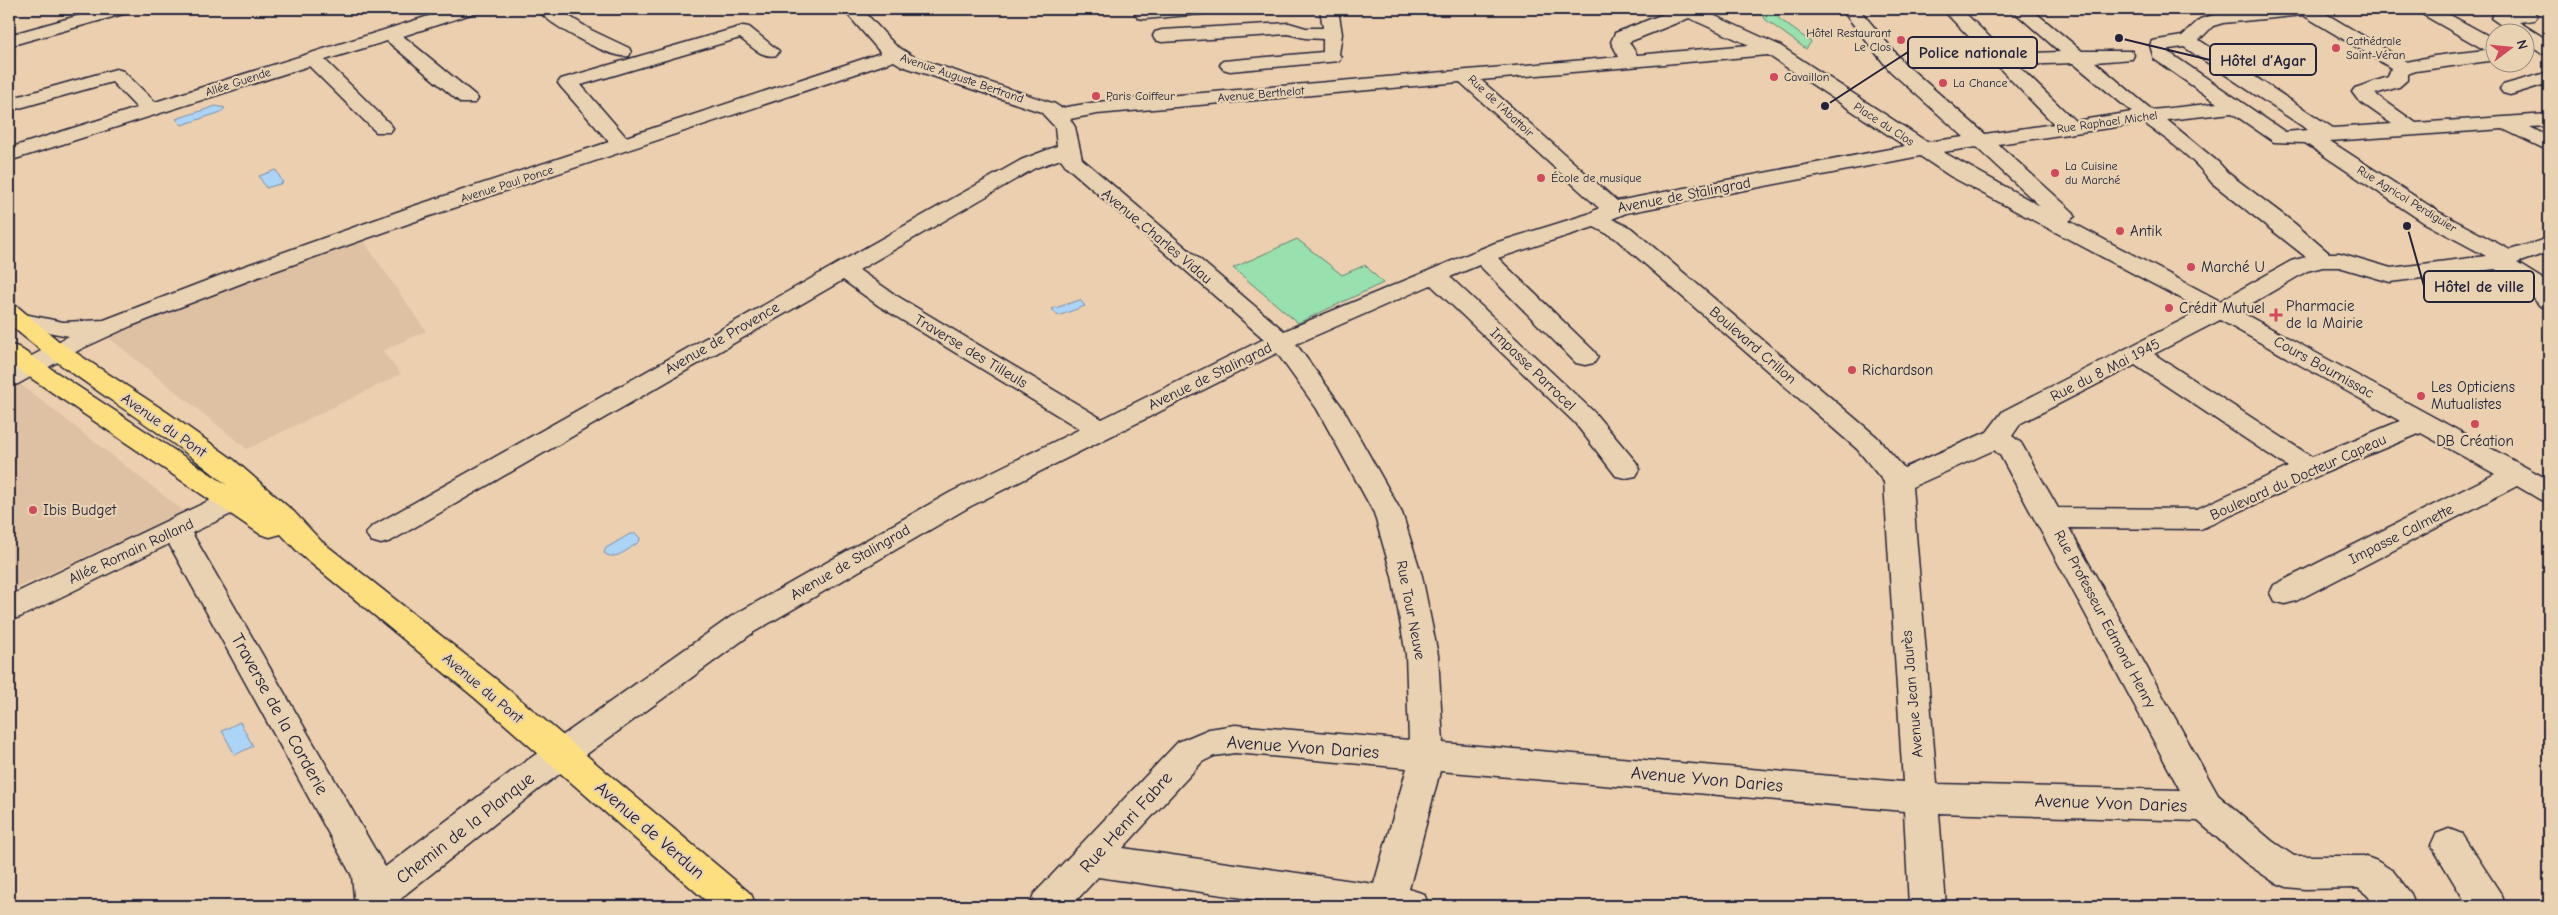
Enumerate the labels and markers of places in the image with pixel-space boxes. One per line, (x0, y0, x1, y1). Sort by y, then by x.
place label: Hôtel Restaurant Le Clos (1806, 26, 1892, 54)
marker: Hôtel Restaurant Le Clos (1895, 34, 1907, 46)
place label: Cathédrale Saint-Véran (2346, 34, 2405, 62)
callout: Police nationale (1908, 37, 2037, 68)
marker: Cathédrale Saint-Véran (2330, 42, 2342, 54)
callout: Hôtel d’Agar (2210, 44, 2316, 75)
place label: Cavaillon (1784, 70, 1830, 84)
marker: Cavaillon (1768, 71, 1780, 83)
place label: La Chance (1953, 76, 2007, 90)
marker: La Chance (1937, 77, 1949, 89)
place label: Paris Coiffeur (1106, 89, 1175, 103)
marker: Paris Coiffeur (1090, 90, 1102, 102)
place label: La Cuisine du Marché (2065, 159, 2120, 187)
marker: La Cuisine du Marché (2049, 167, 2061, 179)
place label: École de musique (1551, 171, 1642, 185)
marker: École de musique (1535, 172, 1547, 184)
place label: Antik (2130, 222, 2163, 240)
marker: Antik (2114, 225, 2126, 237)
place label: Marché U (2201, 258, 2265, 276)
marker: Marché U (2185, 261, 2197, 273)
callout: Hôtel de ville (2424, 271, 2534, 302)
place label: Pharmacie de la Mairie (2286, 297, 2364, 332)
place label: Crédit Mutuel (2179, 299, 2265, 317)
marker: Crédit Mutuel (2163, 302, 2175, 314)
marker: Pharmacie de la Mairie (2270, 309, 2282, 321)
place label: Richardson (1862, 361, 1933, 379)
marker: Richardson (1846, 364, 1858, 376)
place label: Les Opticiens Mutualistes (2431, 378, 2515, 413)
marker: Les Opticiens Mutualistes (2415, 390, 2427, 402)
marker: DB Création (2469, 418, 2481, 430)
place label: DB Création (2436, 432, 2514, 450)
place label: Ibis Budget (43, 501, 117, 519)
marker: Ibis Budget (27, 504, 39, 516)

